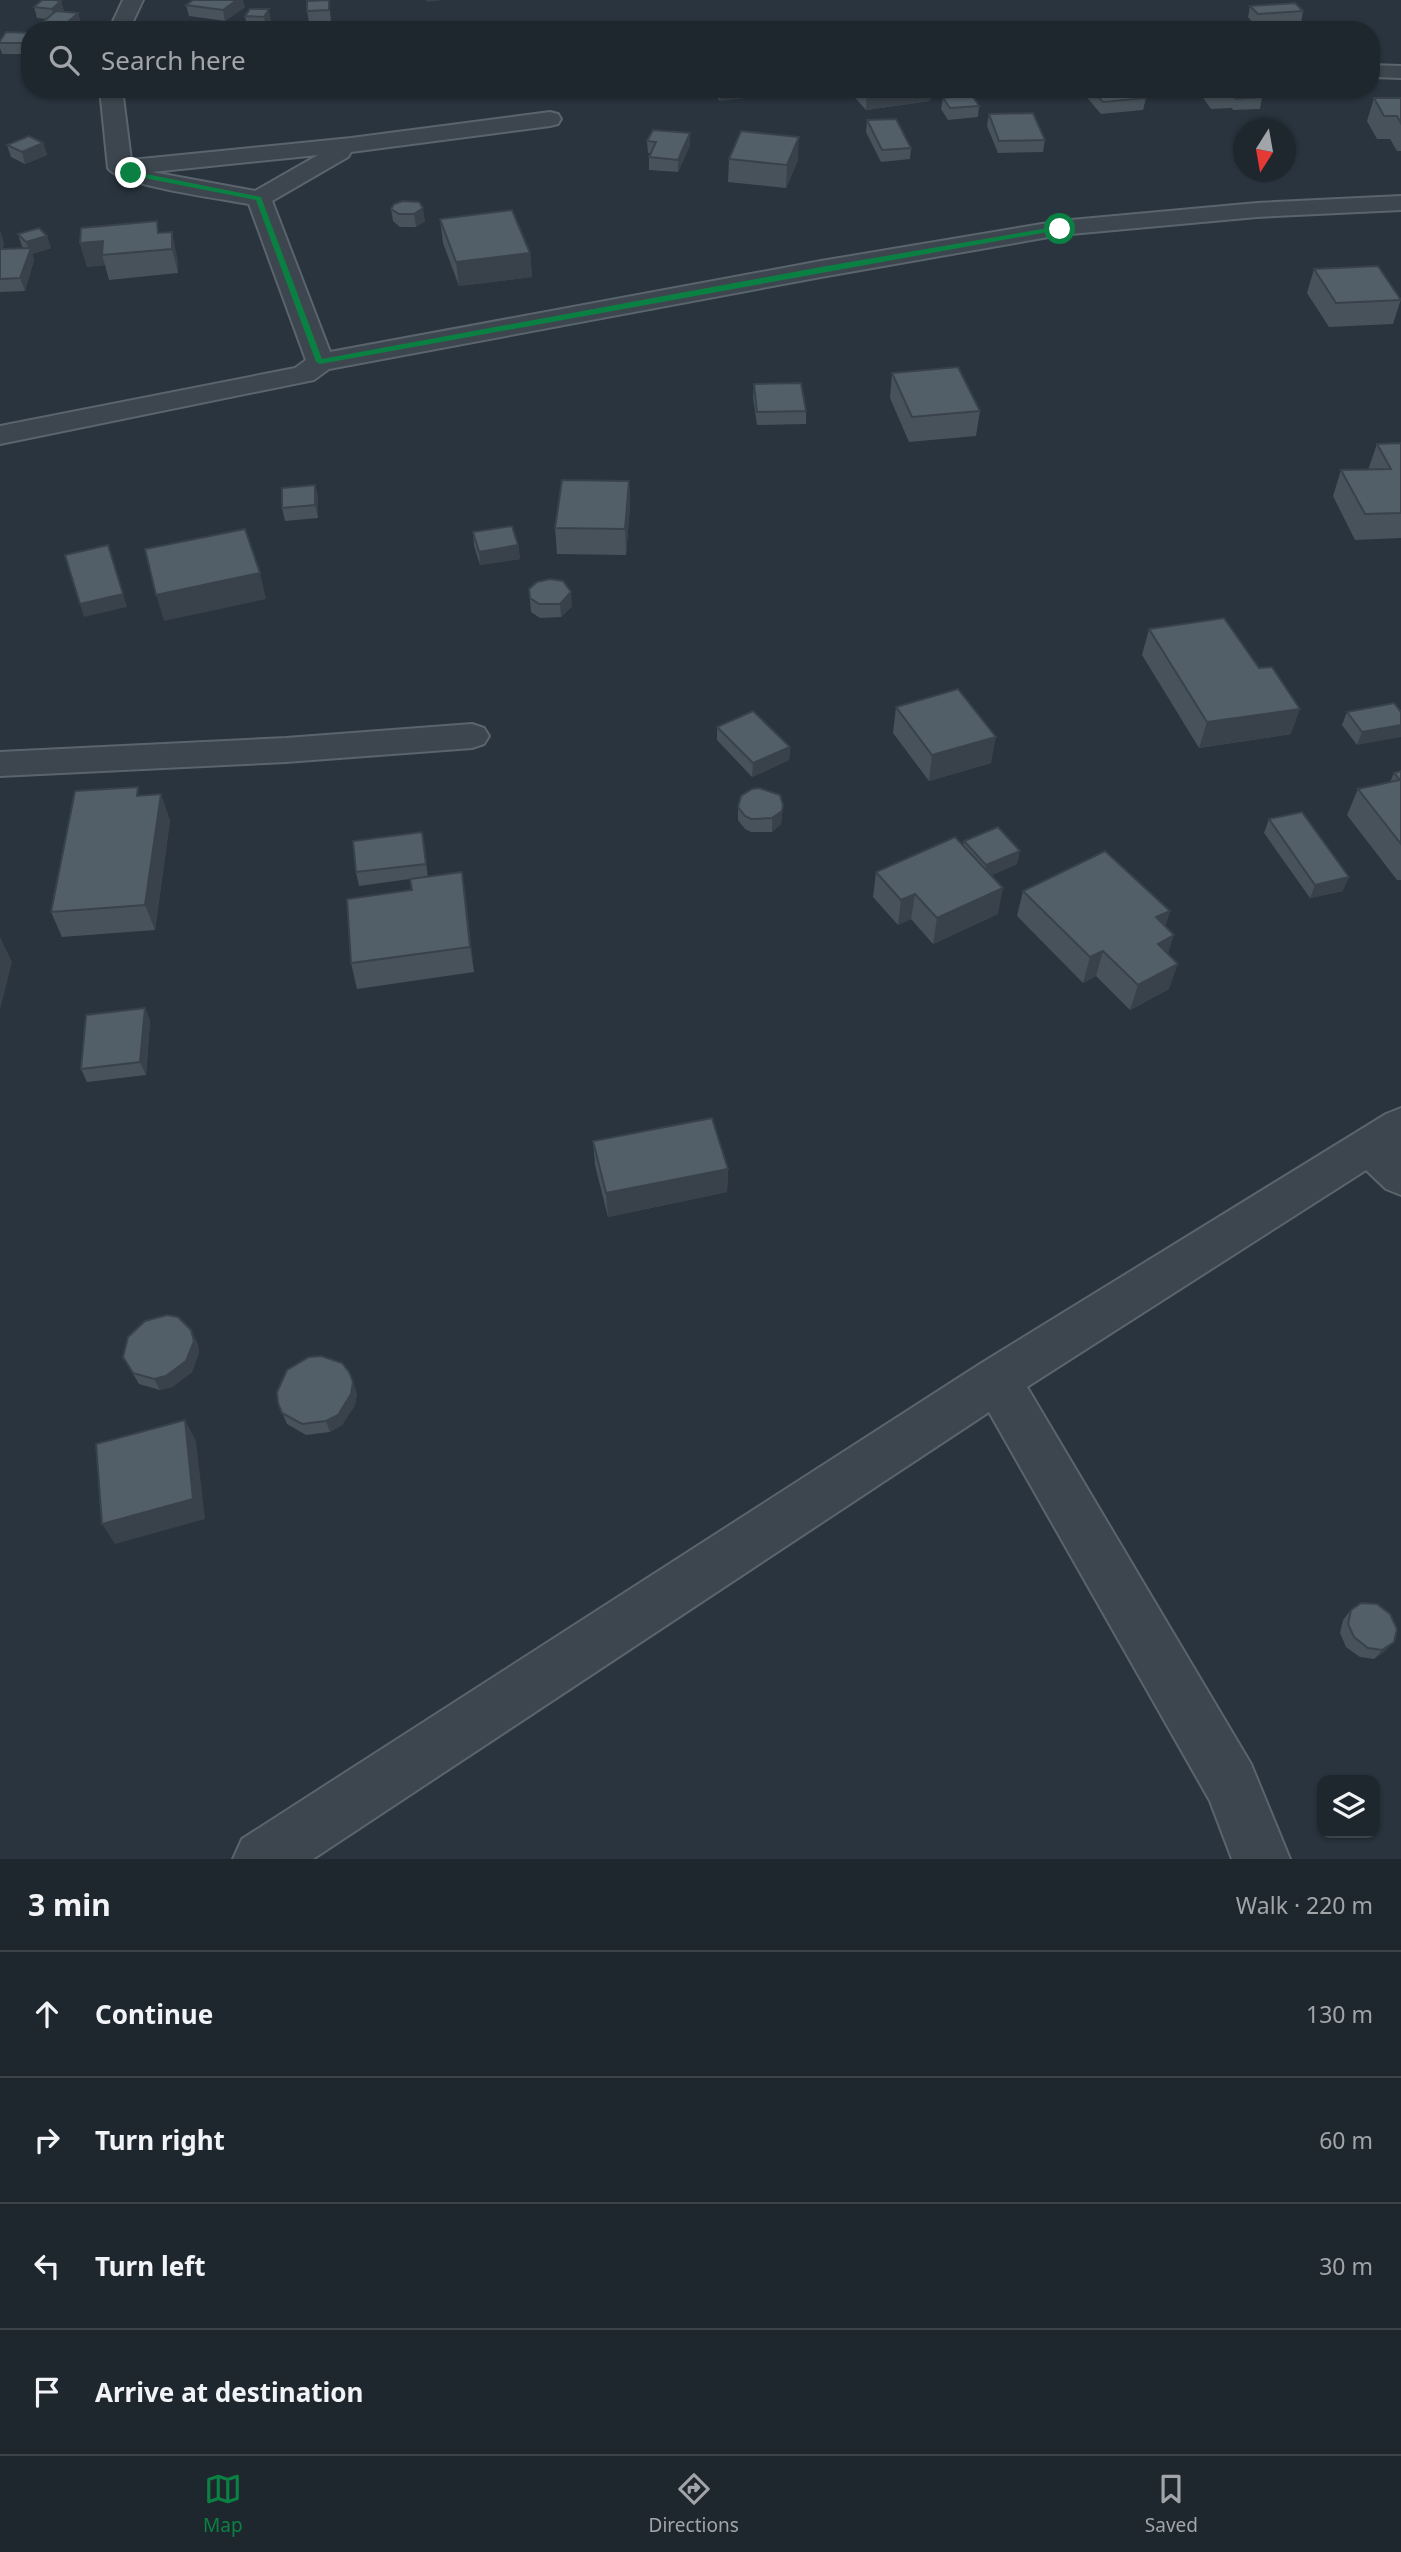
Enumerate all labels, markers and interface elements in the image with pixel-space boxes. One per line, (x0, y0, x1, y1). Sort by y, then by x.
search box (21, 21, 1380, 98)
icon: search (45, 41, 83, 79)
text: Search here (101, 42, 246, 78)
north arrow (1233, 119, 1296, 182)
route end (115, 157, 146, 188)
route start (1044, 213, 1075, 244)
map controls (1317, 1775, 1380, 1838)
button: layers (1317, 1775, 1380, 1838)
text: 3 min (28, 1884, 111, 1925)
text: Walk · 220 m (1236, 1889, 1373, 1921)
icon: ahead (28, 1995, 66, 2033)
text: Continue (95, 1996, 213, 2032)
text: 130 m (1306, 1998, 1373, 2030)
icon: right (28, 2121, 66, 2159)
text: Turn right (95, 2122, 225, 2158)
text: 60 m (1319, 2124, 1373, 2156)
icon: left (28, 2247, 66, 2285)
text: Turn left (95, 2248, 206, 2284)
text: 30 m (1319, 2250, 1373, 2282)
icon: arrive (28, 2373, 66, 2411)
text: Arrive at destination (95, 2374, 364, 2410)
tab: Map (203, 2470, 243, 2538)
tab: Directions (649, 2470, 739, 2538)
tab: Saved (1145, 2470, 1198, 2538)

